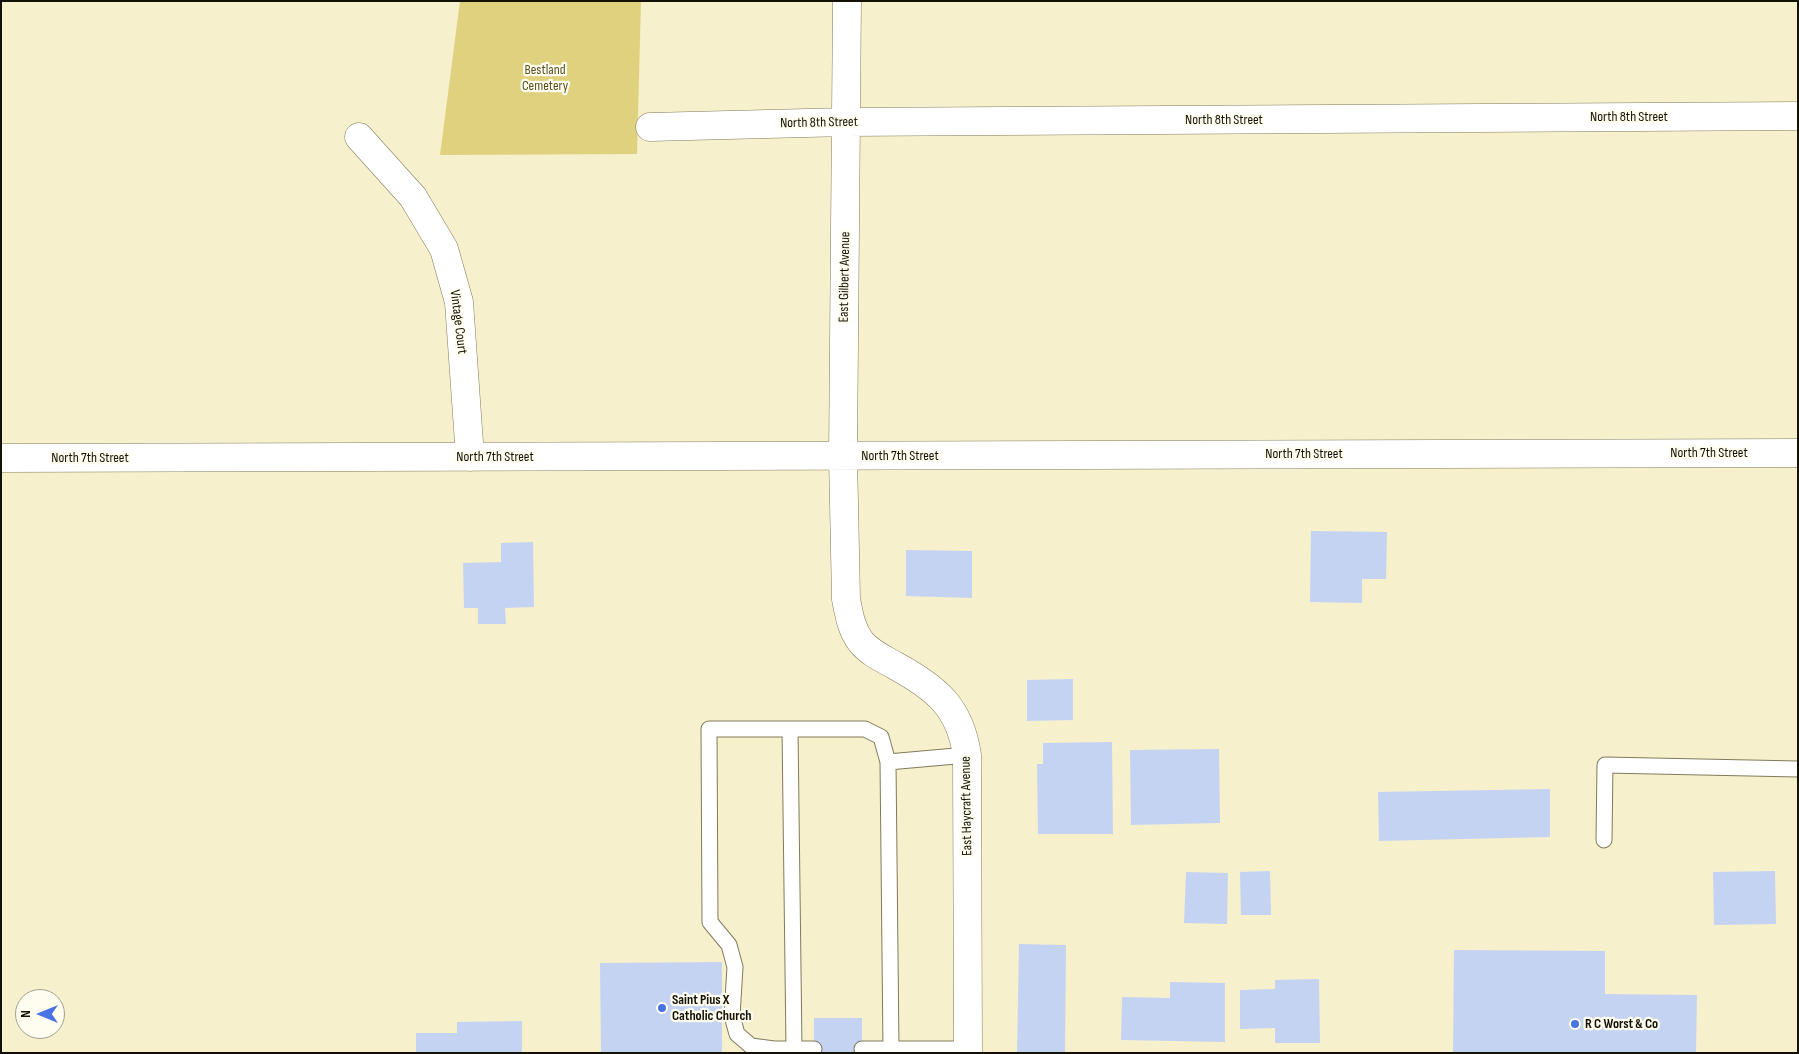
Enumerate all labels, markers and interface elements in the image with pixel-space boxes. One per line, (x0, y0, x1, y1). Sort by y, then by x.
park label: Bestland Cemetery (522, 62, 568, 94)
street label: North 8th Street (1590, 109, 1668, 125)
street label: North 8th Street (1185, 112, 1263, 128)
street label: North 8th Street (780, 114, 858, 132)
street label: East Gilbert Avenue (836, 231, 854, 323)
street label: Vintage Court (446, 289, 470, 355)
street label: North 7th Street (1670, 445, 1748, 461)
street label: North 7th Street (1265, 446, 1343, 462)
street label: North 7th Street (861, 448, 939, 464)
street label: North 7th Street (456, 449, 534, 465)
street label: North 7th Street (51, 450, 129, 466)
street label: East Haycraft Avenue (958, 756, 976, 856)
north arrow (15, 989, 65, 1039)
place label: Saint Pius X Catholic Church (672, 992, 752, 1024)
marker: Saint Pius X Catholic Church (656, 1002, 668, 1014)
text: N (17, 1010, 34, 1018)
place label: R C Worst & Co (1585, 1016, 1658, 1032)
marker: R C Worst & Co (1569, 1018, 1581, 1030)

